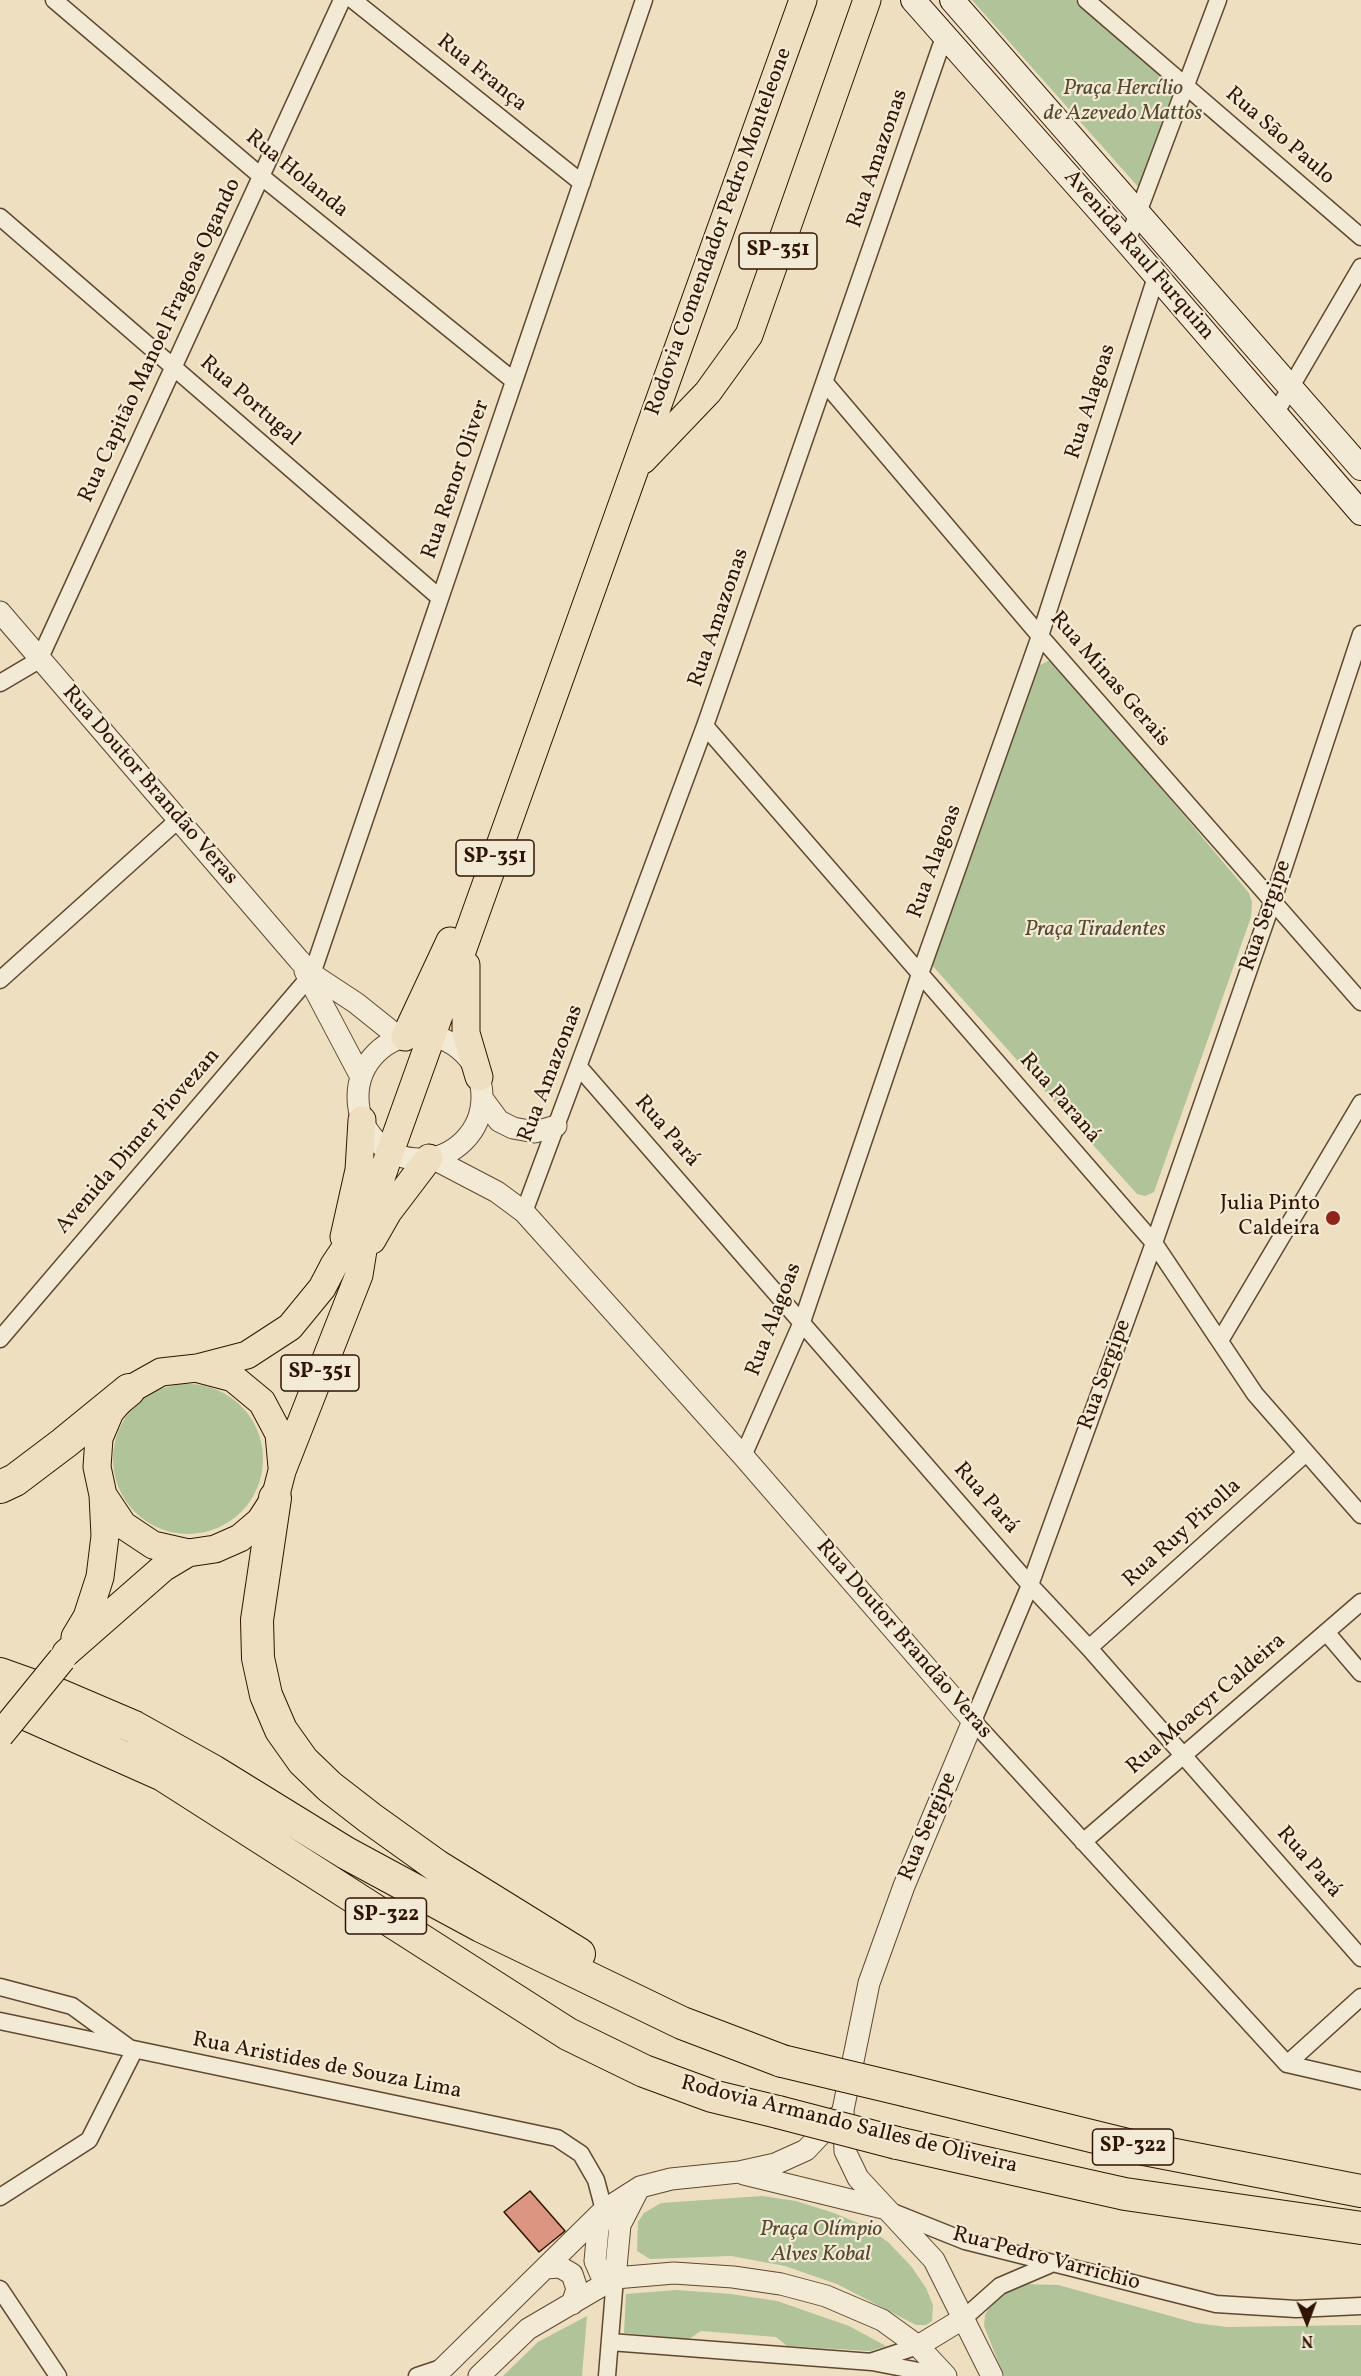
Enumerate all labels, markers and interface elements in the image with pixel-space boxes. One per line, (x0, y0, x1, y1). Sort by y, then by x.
street label: Rua França (430, 30, 532, 118)
street label: Rodovia Comendador Pedro Monteleone (641, 44, 799, 420)
park label: Praça Hercílio de Azevedo Mattos (1044, 77, 1202, 128)
street label: Rua São Paulo (1219, 82, 1339, 192)
street label: Rua Amazonas (843, 86, 915, 232)
street label: Rua Holanda (239, 125, 353, 225)
street label: Avenida Raul Furquim (1057, 166, 1219, 346)
street label: Rua Capitão Manoel Fragoas Ogando (74, 175, 248, 507)
road number: SP-351 (739, 233, 817, 269)
street label: Rua Alagoas (1061, 341, 1123, 463)
street label: Rua Portugal (193, 351, 305, 453)
street label: Rua Renor Oliver (417, 397, 497, 563)
street label: Rua Amazonas (684, 545, 756, 691)
street label: Rua Minas Gerais (1043, 607, 1175, 753)
street label: Rua Doutor Brandão Veras (55, 681, 243, 891)
street label: Rua Alagoas (903, 802, 969, 922)
road number: SP-351 (456, 840, 534, 876)
street label: Rua Sergipe (1236, 857, 1298, 975)
park label: Praça Tiradentes (1024, 918, 1166, 944)
street label: Rua Amazonas (514, 1002, 590, 1146)
street label: Avenida Dimer Piovezan (51, 1044, 227, 1240)
street label: Rua Paraná (1013, 1049, 1105, 1149)
street label: Rua Pará (628, 1091, 704, 1173)
place label: Julia Pinto Caldeira (1220, 1192, 1320, 1244)
marker: Julia Pinto Caldeira (1324, 1209, 1342, 1227)
street label: Rua Alagoas (741, 1260, 809, 1380)
street label: Rua Sergipe (1074, 1316, 1138, 1434)
road number: SP-351 (281, 1355, 359, 1391)
street label: Rua Pará (947, 1458, 1023, 1540)
street label: Rua Ruy Pirolla (1118, 1474, 1248, 1594)
street label: Rua Doutor Brandão Veras (809, 1535, 997, 1745)
street label: Rua Moacyr Caldeira (1122, 1629, 1292, 1781)
street label: Rua Sergipe (894, 1769, 964, 1885)
street label: Rua Pará (1270, 1822, 1346, 1904)
road number: SP-322 (346, 1898, 426, 1934)
street label: Rua Aristides de Souza Lima (190, 2028, 464, 2106)
street label: Rodovia Armando Salles de Oliveira (678, 2071, 1020, 2181)
road number: SP-322 (1092, 2129, 1174, 2165)
park label: Praça Olímpio Alves Kobal (760, 2218, 882, 2270)
street label: Rua Pedro Varrichio (949, 2222, 1143, 2298)
north arrow (1277, 2292, 1337, 2352)
text: N (1301, 2329, 1313, 2351)

